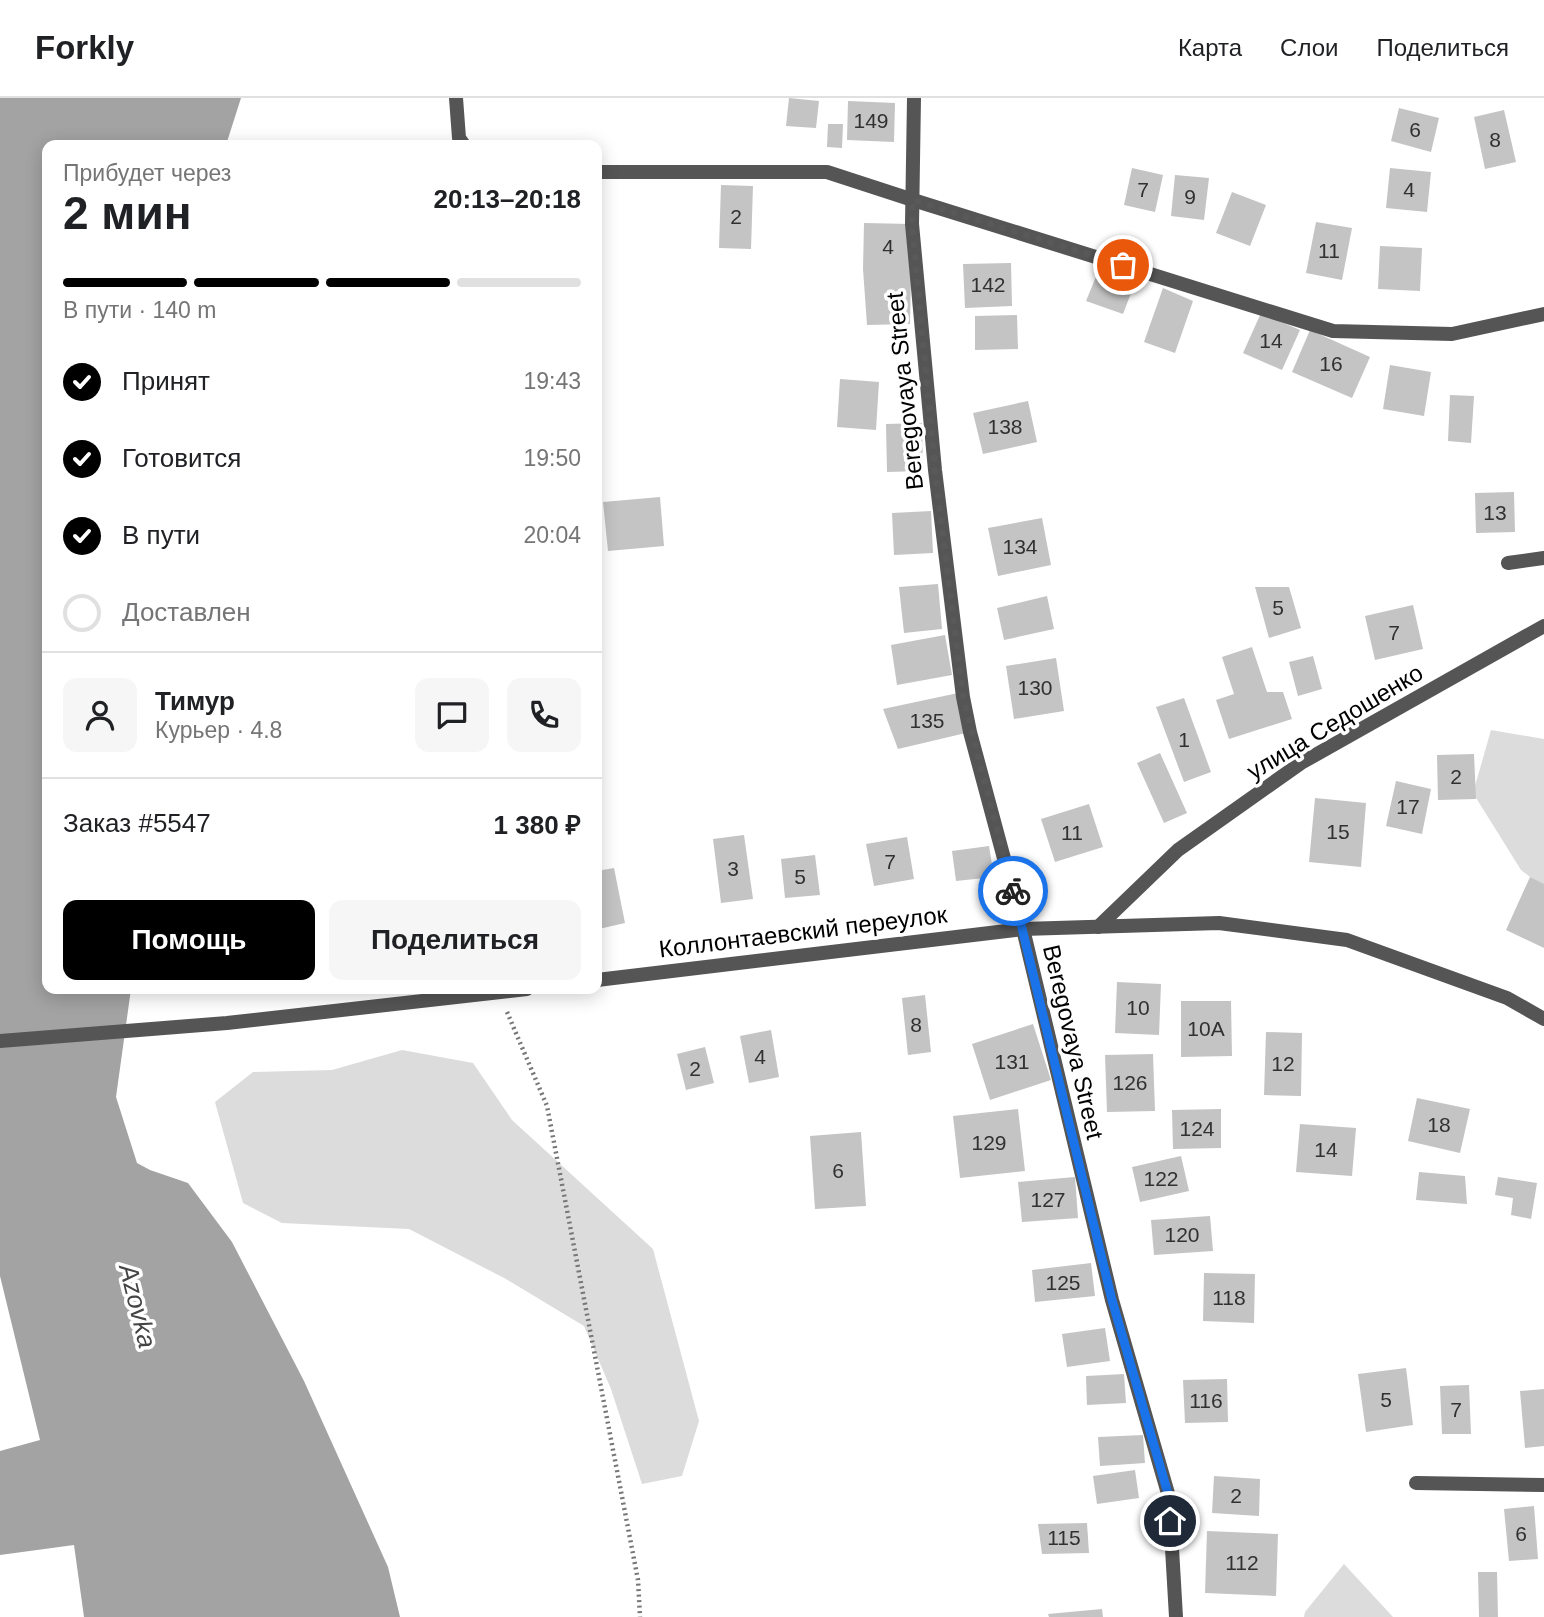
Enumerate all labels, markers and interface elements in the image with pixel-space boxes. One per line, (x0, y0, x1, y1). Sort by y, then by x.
text: Forkly (35, 29, 134, 66)
text: Карта (1178, 34, 1242, 61)
text: Слои (1280, 34, 1338, 61)
text: Поделиться (1376, 34, 1509, 61)
house number: 149 (853, 109, 889, 132)
house number: 6 (1409, 118, 1421, 141)
house number: 8 (1489, 128, 1501, 151)
text: Прибудет через (63, 160, 231, 186)
house number: 7 (1137, 178, 1149, 201)
house number: 4 (1403, 178, 1415, 201)
text: 20:13–20:18 (434, 184, 581, 214)
house number: 9 (1184, 185, 1196, 208)
text: 2 мин (63, 187, 191, 239)
house number: 2 (730, 205, 742, 228)
house number: 4 (882, 235, 894, 258)
pin (1093, 235, 1153, 295)
house number: 11 (1318, 239, 1340, 262)
icon: bag (1104, 246, 1142, 284)
house number: 142 (970, 273, 1006, 296)
street label: Beregovaya Street (881, 290, 928, 491)
text: В пути · 140 m (63, 297, 216, 323)
house number: 14 (1259, 329, 1283, 352)
house number: 16 (1319, 352, 1343, 375)
icon: check (63, 363, 101, 401)
text: Принят (122, 366, 210, 396)
text: 19:43 (523, 368, 581, 394)
house number: 138 (987, 415, 1023, 438)
icon: check (63, 440, 101, 478)
text: Готовится (122, 443, 241, 473)
text: 19:50 (523, 445, 581, 471)
house number: 13 (1483, 501, 1507, 524)
icon: check (63, 517, 101, 555)
text: В пути (122, 520, 200, 550)
text: 20:04 (523, 522, 581, 548)
house number: 134 (1002, 535, 1038, 558)
house number: 5 (1272, 596, 1284, 619)
text: Доставлен (122, 597, 251, 627)
house number: 7 (1388, 621, 1400, 644)
street label: улица Седошенко (1242, 658, 1427, 785)
house number: 130 (1017, 676, 1053, 699)
button: person (63, 678, 137, 752)
button: chat (415, 678, 489, 752)
button: phone (507, 678, 581, 752)
text: Тимур (155, 686, 235, 716)
house number: 135 (909, 709, 945, 732)
text: Курьер · 4.8 (155, 717, 282, 743)
house number: 1 (1178, 728, 1190, 751)
house number: 2 (1450, 765, 1462, 788)
house number: 17 (1396, 795, 1420, 818)
text: Заказ #5547 (63, 808, 211, 838)
text: 1 380 ₽ (494, 810, 581, 840)
house number: 15 (1326, 820, 1350, 843)
house number: 11 (1061, 821, 1083, 844)
house number: 7 (884, 850, 896, 873)
courier (978, 856, 1048, 926)
house number: 3 (727, 857, 739, 880)
house number: 5 (794, 865, 806, 888)
icon: bike (994, 872, 1032, 910)
button: Помощь (63, 900, 315, 980)
button: Поделиться (329, 900, 581, 980)
street label: Коллонтаевский переулок (657, 900, 949, 963)
street label: Beregovaya Street (1038, 942, 1109, 1142)
house number: 10 (1126, 996, 1150, 1019)
house number: 8 (910, 1013, 922, 1036)
house number: 10А (1187, 1017, 1225, 1040)
house number: 4 (754, 1045, 766, 1068)
house number: 131 (994, 1050, 1030, 1073)
house number: 12 (1271, 1052, 1295, 1075)
house number: 2 (689, 1057, 701, 1080)
house number: 126 (1112, 1071, 1148, 1094)
house number: 18 (1427, 1113, 1451, 1136)
house number: 124 (1179, 1117, 1215, 1140)
house number: 129 (971, 1131, 1007, 1154)
house number: 14 (1314, 1138, 1338, 1161)
house number: 6 (832, 1159, 844, 1182)
house number: 122 (1143, 1167, 1179, 1190)
house number: 127 (1030, 1188, 1066, 1211)
house number: 120 (1164, 1223, 1200, 1246)
water label: Azovka (113, 1259, 163, 1351)
house number: 125 (1045, 1271, 1081, 1294)
house number: 118 (1212, 1286, 1246, 1309)
house number: 5 (1380, 1388, 1392, 1411)
house number: 116 (1189, 1389, 1223, 1412)
house number: 7 (1450, 1398, 1462, 1421)
house number: 2 (1230, 1484, 1242, 1507)
pin (1140, 1491, 1200, 1551)
icon: home (1151, 1502, 1189, 1540)
house number: 6 (1515, 1522, 1527, 1545)
house number: 115 (1047, 1526, 1081, 1549)
house number: 112 (1225, 1551, 1259, 1574)

